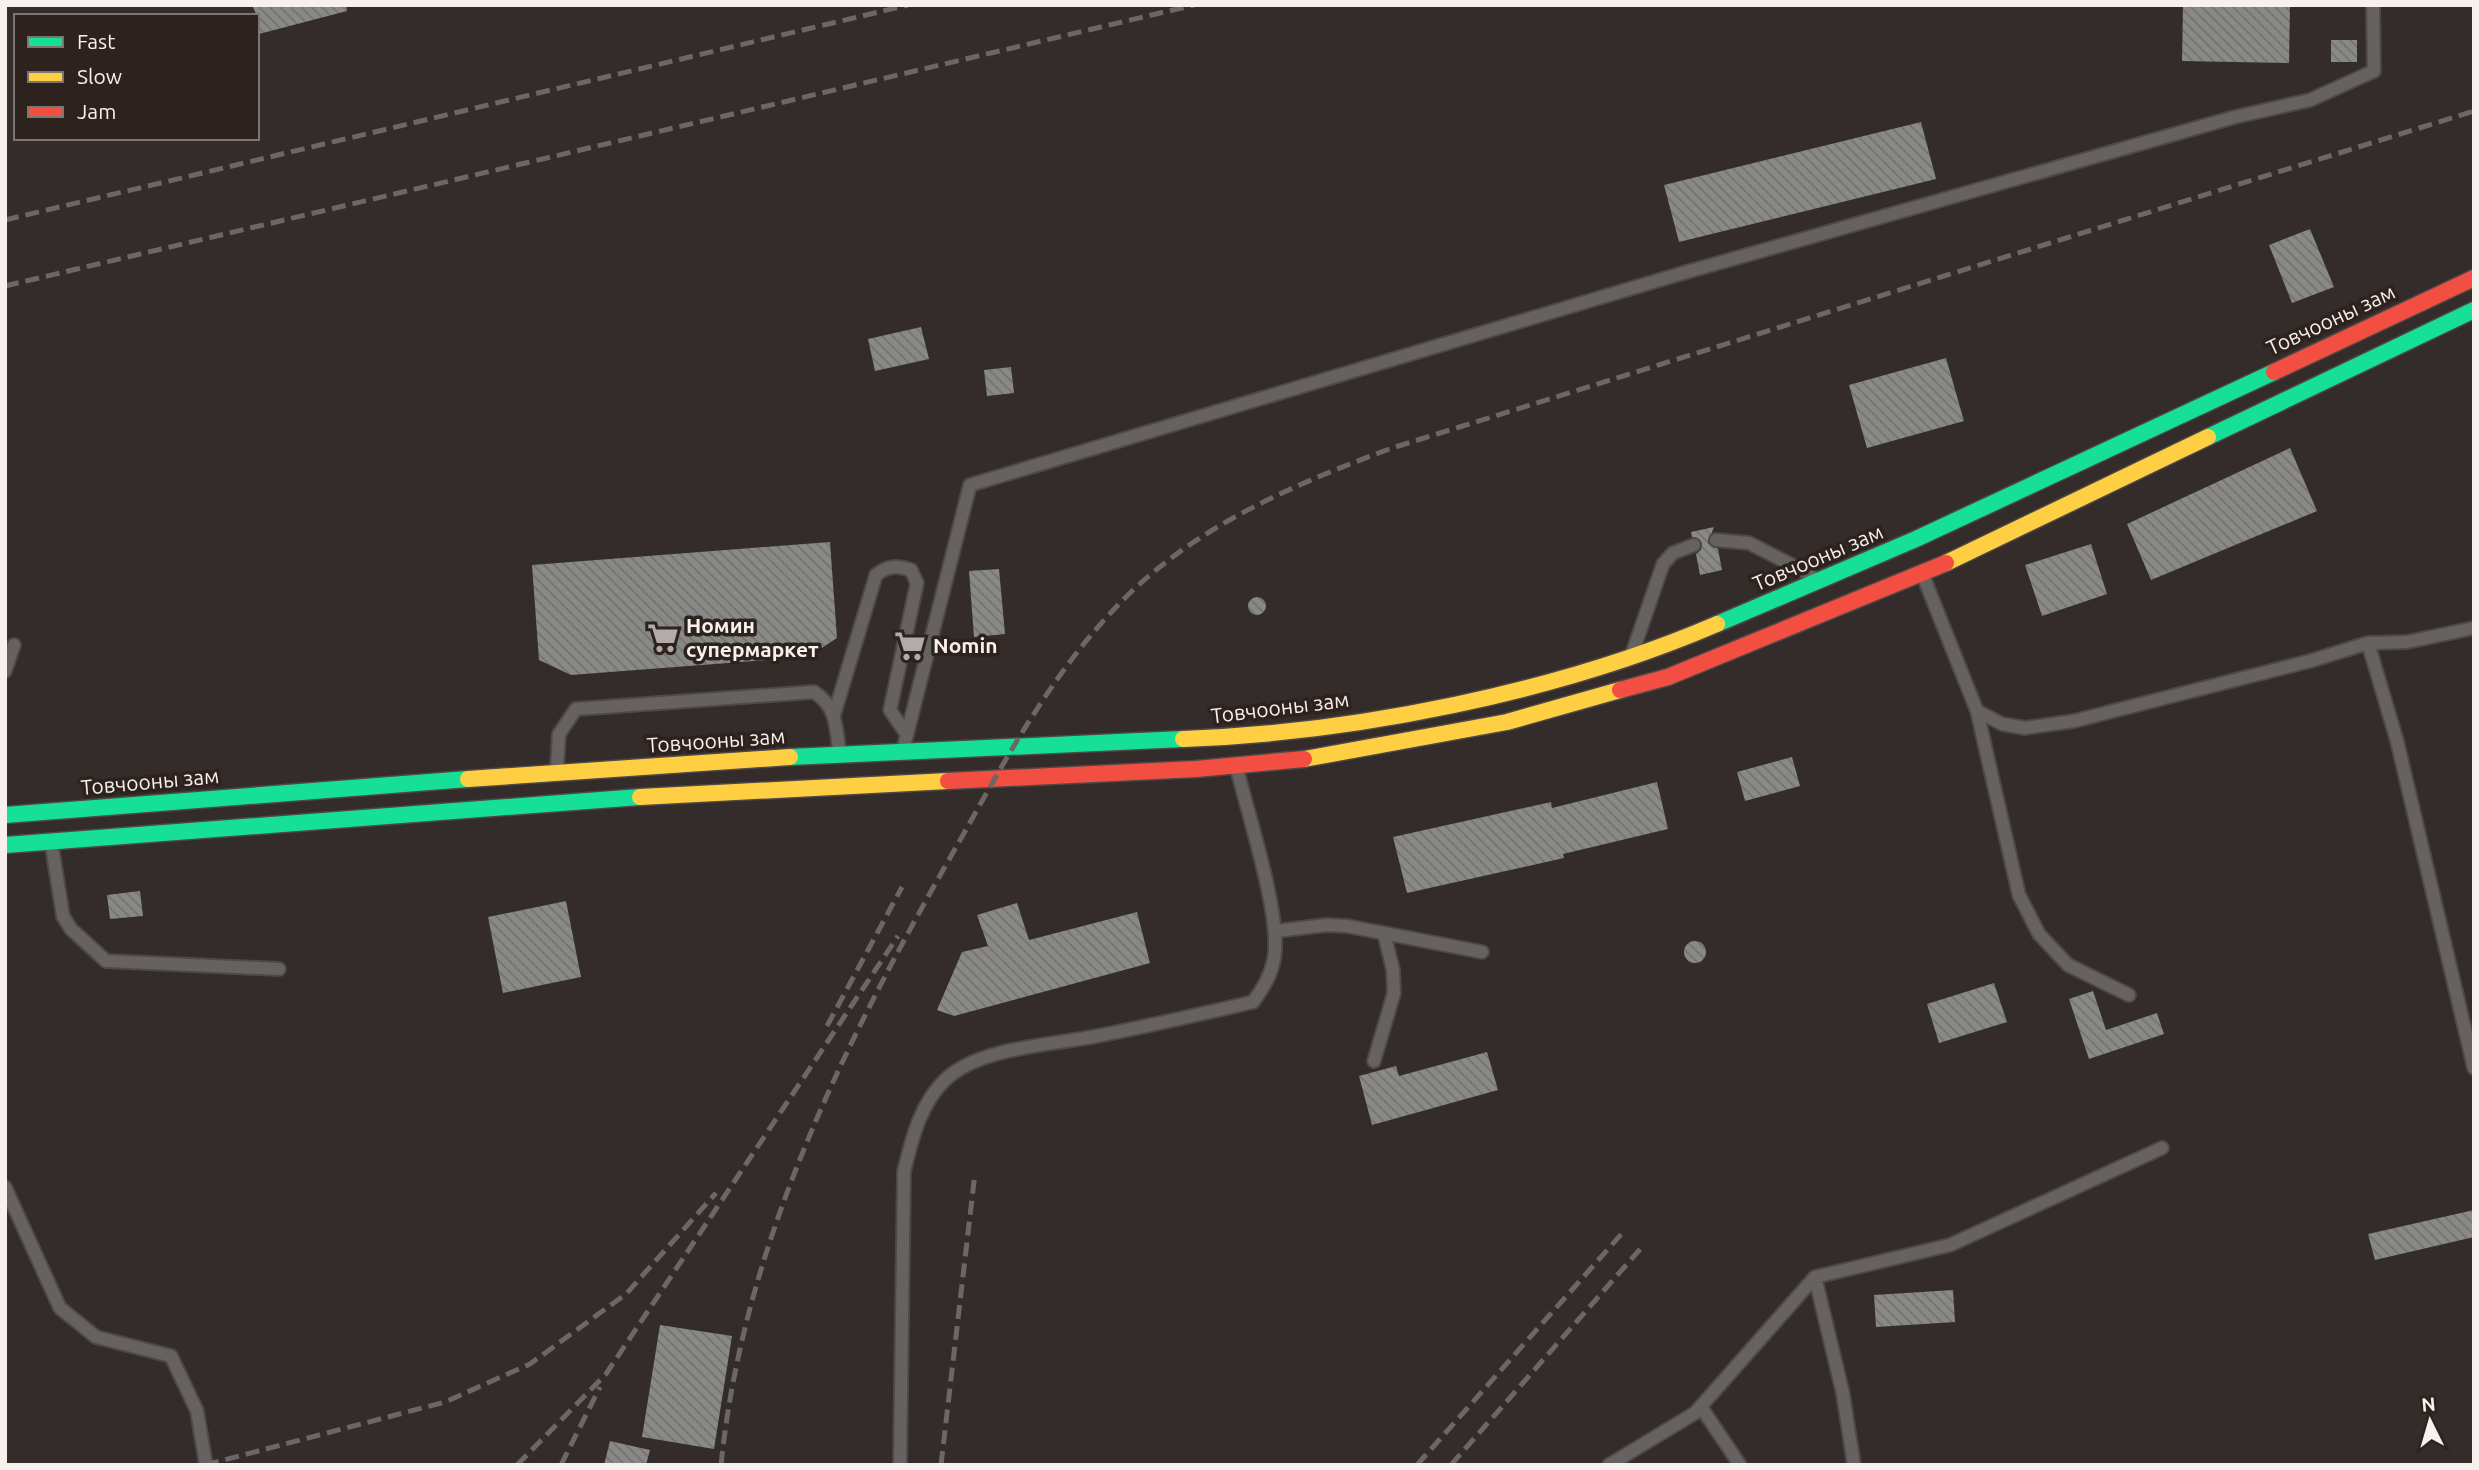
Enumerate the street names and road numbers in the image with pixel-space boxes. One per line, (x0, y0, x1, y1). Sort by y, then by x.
street label: Товчооны зам (2263, 279, 2399, 359)
street label: Товчооны зам (1749, 519, 1886, 595)
street label: Товчооны зам (1209, 687, 1350, 727)
street label: Товчооны зам (646, 723, 786, 757)
street label: Товчооны зам (80, 763, 220, 799)

